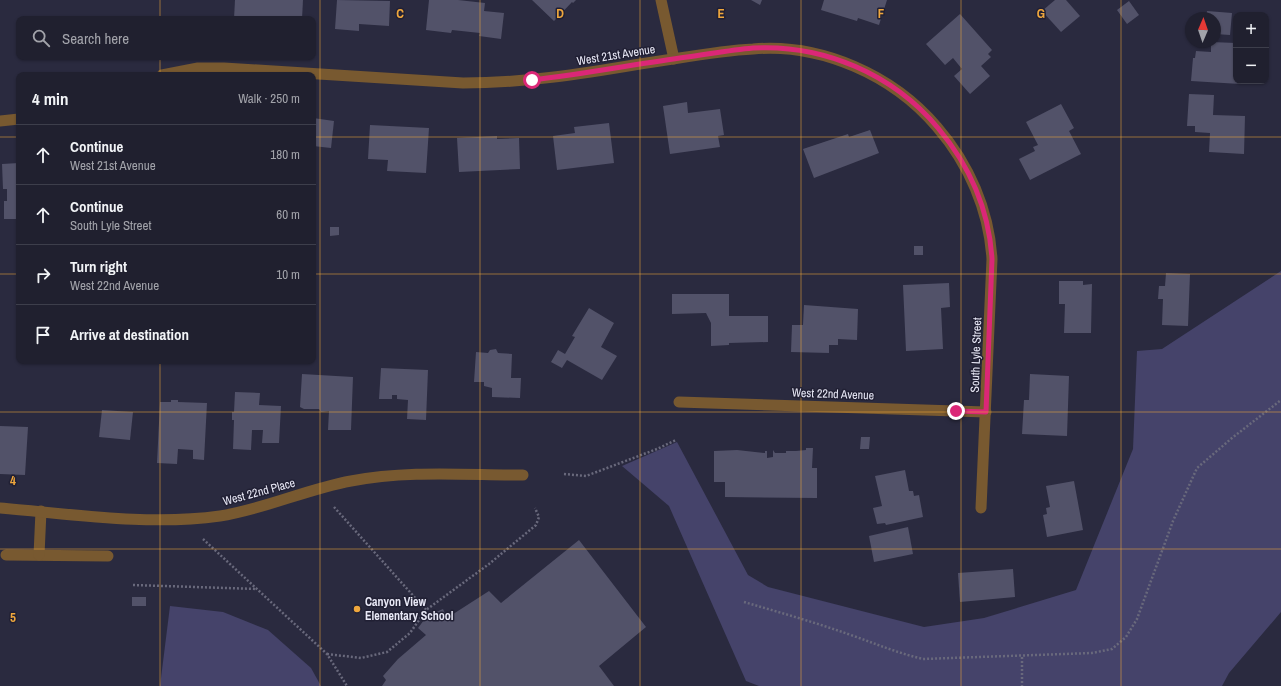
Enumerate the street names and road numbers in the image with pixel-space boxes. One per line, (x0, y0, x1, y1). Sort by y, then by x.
street label: West 21st Avenue (576, 41, 656, 69)
street label: South Lyle Street (967, 317, 985, 393)
street label: West 22nd Avenue (792, 385, 874, 403)
street label: West 22nd Place (221, 475, 297, 509)

